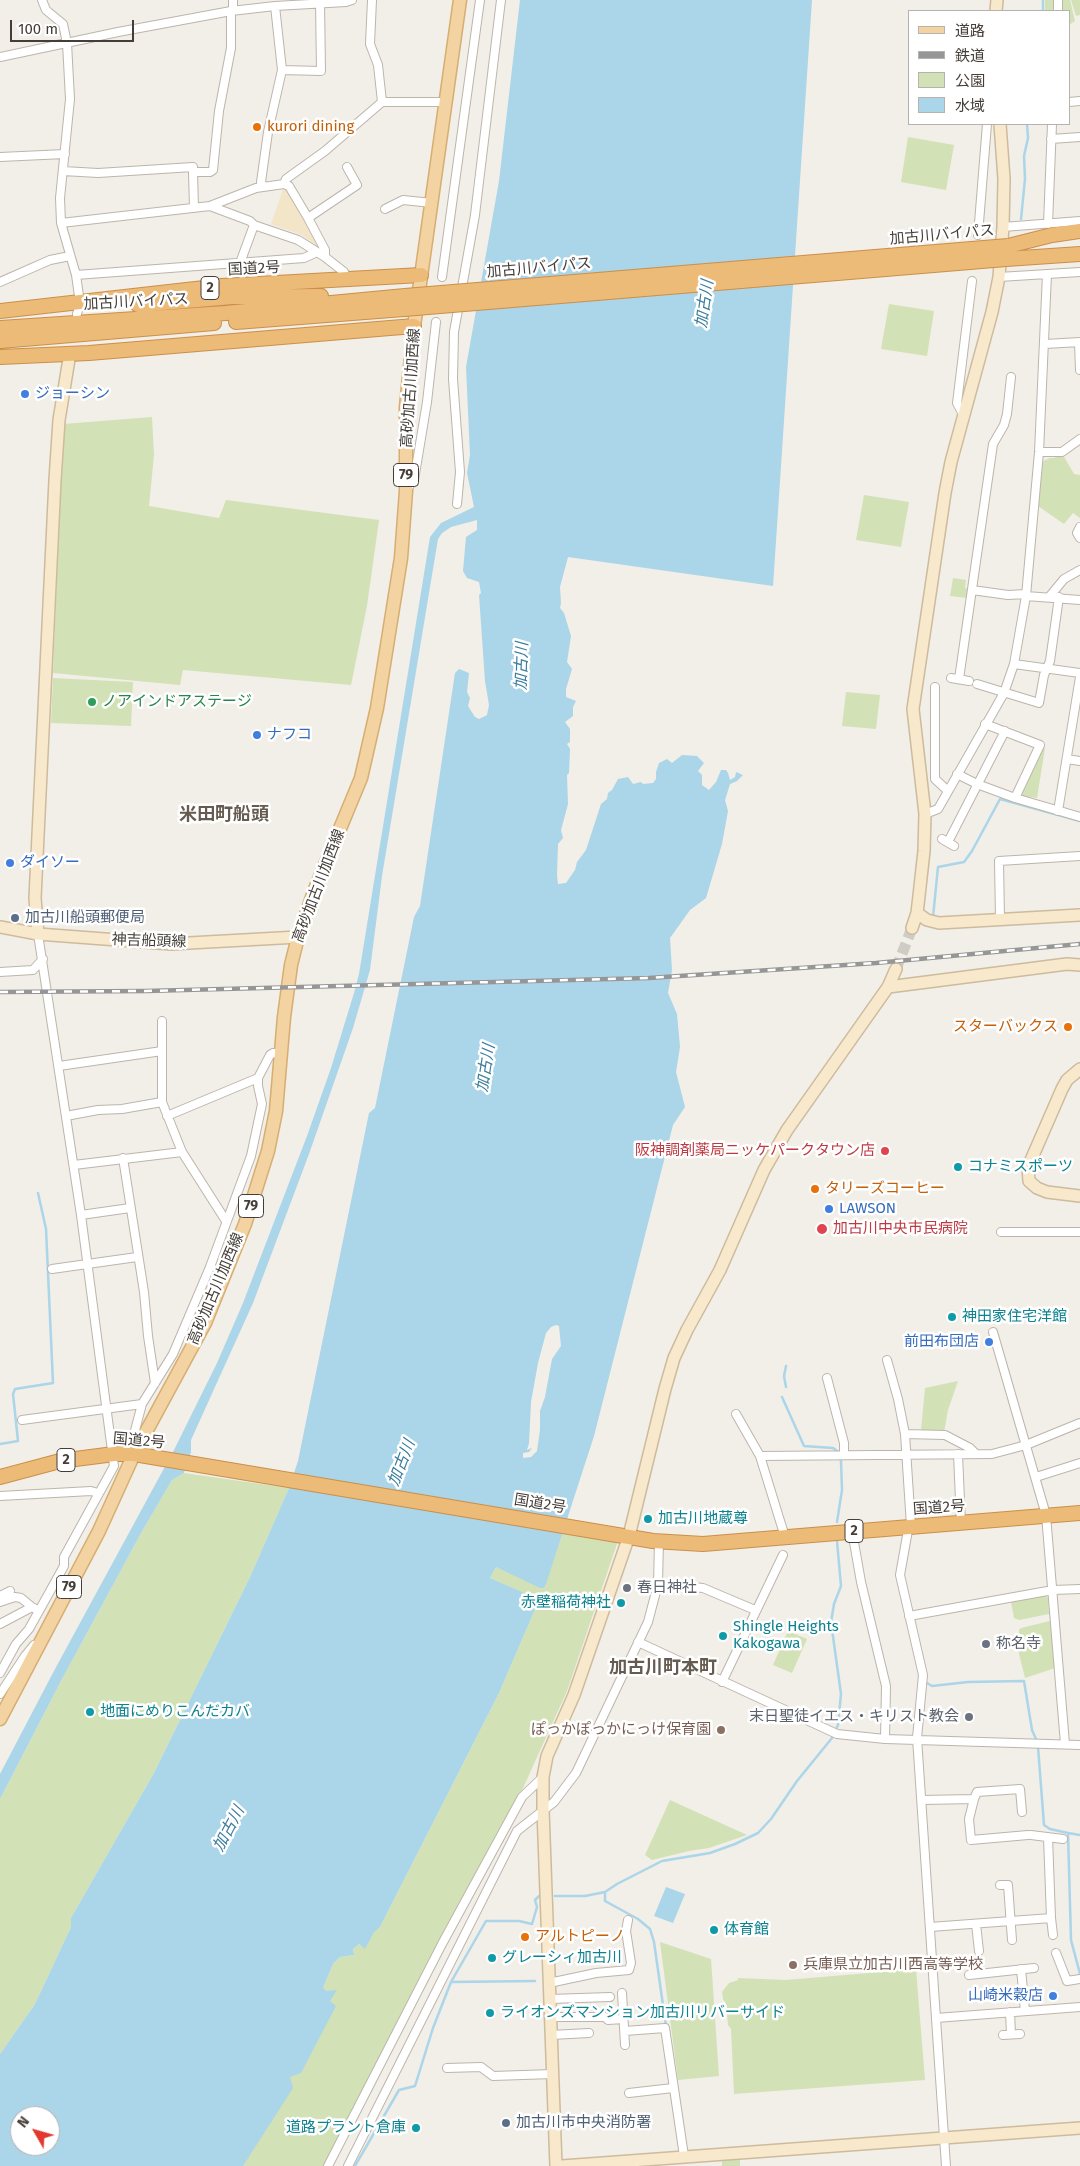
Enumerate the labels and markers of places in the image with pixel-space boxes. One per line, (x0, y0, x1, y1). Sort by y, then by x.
place label: kurori dining (267, 118, 354, 136)
marker: kurori dining (251, 121, 263, 133)
place label: ジョーシン (35, 385, 110, 403)
marker: ジョーシン (19, 388, 31, 400)
place label: ノアインドアステージ (102, 693, 252, 711)
marker: ノアインドアステージ (86, 696, 98, 708)
place label: ナフコ (267, 726, 312, 744)
marker: ナフコ (251, 729, 263, 741)
place label: ダイソー (20, 854, 80, 872)
marker: ダイソー (4, 857, 16, 869)
place label: 加古川船頭郵便局 (25, 909, 145, 927)
marker: 加古川船頭郵便局 (9, 912, 21, 924)
place label: スターバックス (953, 1018, 1058, 1036)
marker: スターバックス (1062, 1021, 1074, 1033)
place label: 阪神調剤薬局ニッケパークタウン店 (635, 1142, 875, 1160)
marker: 阪神調剤薬局ニッケパークタウン店 (879, 1145, 891, 1157)
place label: コナミスポーツ (968, 1158, 1073, 1176)
marker: コナミスポーツ (952, 1161, 964, 1173)
place label: タリーズコーヒー (825, 1180, 945, 1198)
marker: タリーズコーヒー (809, 1183, 821, 1195)
place label: LAWSON (839, 1200, 896, 1218)
marker: LAWSON (823, 1203, 835, 1215)
place label: 加古川中央市民病院 (833, 1220, 968, 1238)
marker: 加古川中央市民病院 (815, 1222, 829, 1236)
place label: 神田家住宅洋館 (962, 1308, 1067, 1326)
marker: 神田家住宅洋館 (946, 1311, 958, 1323)
place label: 前田布団店 (904, 1333, 979, 1351)
marker: 前田布団店 (983, 1336, 995, 1348)
place label: 加古川地蔵尊 (658, 1510, 748, 1528)
marker: 加古川地蔵尊 (642, 1513, 654, 1525)
place label: 春日神社 (637, 1579, 697, 1597)
marker: 春日神社 (621, 1582, 633, 1594)
place label: 赤壁稲荷神社 (521, 1594, 611, 1612)
marker: 赤壁稲荷神社 (615, 1597, 627, 1609)
place label: Shingle Heights Kakogawa (733, 1618, 839, 1653)
marker: Shingle Heights Kakogawa (717, 1630, 729, 1642)
place label: 称名寺 (996, 1635, 1041, 1653)
marker: 称名寺 (980, 1638, 992, 1650)
place label: 地面にめりこんだカバ (100, 1703, 250, 1721)
marker: 地面にめりこんだカバ (84, 1706, 96, 1718)
place label: 末日聖徒イエス・キリスト教会 (749, 1708, 959, 1726)
marker: 末日聖徒イエス・キリスト教会 (963, 1711, 975, 1723)
place label: ぽっかぽっかにっけ保育園 (531, 1721, 711, 1739)
marker: ぽっかぽっかにっけ保育園 (715, 1724, 727, 1736)
place label: 体育館 (724, 1921, 769, 1939)
marker: 体育館 (708, 1924, 720, 1936)
place label: アルトピーノ (535, 1928, 625, 1946)
marker: アルトピーノ (519, 1931, 531, 1943)
place label: グレーシィ加古川 (502, 1949, 622, 1967)
marker: グレーシィ加古川 (486, 1952, 498, 1964)
place label: 兵庫県立加古川西高等学校 (803, 1956, 983, 1974)
marker: 兵庫県立加古川西高等学校 (787, 1959, 799, 1971)
place label: 山崎米穀店 (968, 1987, 1043, 2005)
marker: 山崎米穀店 (1047, 1990, 1059, 2002)
place label: ライオンズマンション加古川リバーサイド (500, 2004, 785, 2022)
marker: ライオンズマンション加古川リバーサイド (484, 2007, 496, 2019)
place label: 加古川市中央消防署 (516, 2114, 651, 2132)
marker: 加古川市中央消防署 (500, 2117, 512, 2129)
place label: 道路プラント倉庫 (286, 2119, 406, 2137)
marker: 道路プラント倉庫 (410, 2122, 422, 2134)

